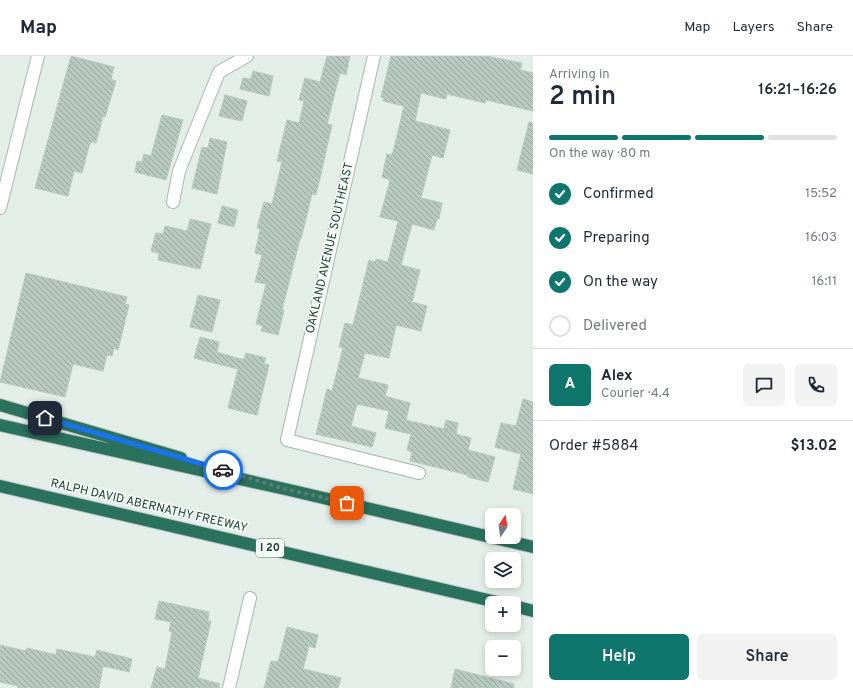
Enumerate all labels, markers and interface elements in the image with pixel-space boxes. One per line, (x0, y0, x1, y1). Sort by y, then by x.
text: Map (20, 16, 57, 40)
text: Map (684, 19, 710, 36)
text: Layers (732, 19, 774, 36)
text: Share (796, 19, 833, 36)
text: Arriving in (549, 67, 610, 83)
text: 2 min (549, 81, 616, 114)
text: 16:21–16:26 (758, 81, 837, 100)
text: On the way · 80 m (549, 146, 650, 162)
street label: OAKLAND AVENUE SOUTHEAST (303, 161, 357, 335)
icon: check (549, 183, 571, 205)
text: Confirmed (583, 185, 654, 204)
text: 15:52 (805, 186, 837, 202)
icon: check (549, 227, 571, 249)
text: Preparing (583, 229, 650, 248)
text: 16:03 (805, 230, 837, 246)
icon: check (549, 271, 571, 293)
text: On the way (583, 273, 658, 292)
text: 16:11 (812, 274, 837, 290)
text: Delivered (583, 317, 647, 336)
button: chat (743, 364, 785, 406)
button: phone (795, 364, 837, 406)
text: Alex (601, 367, 633, 386)
text: A (565, 375, 575, 394)
text: Courier · 4.4 (601, 386, 670, 402)
pin (28, 401, 62, 435)
icon: home (34, 407, 56, 429)
text: Order #5884 (549, 437, 639, 456)
text: $13.02 (791, 437, 837, 456)
courier (203, 450, 243, 490)
icon: car (212, 459, 234, 481)
street label: RALPH DAVID ABERNATHY FREEWAY (49, 476, 249, 537)
pin (330, 486, 364, 520)
icon: bag (336, 492, 358, 514)
north arrow (485, 508, 521, 544)
map controls (485, 508, 521, 676)
road number: I 20 (256, 539, 284, 557)
button: layers (485, 552, 521, 588)
button: + (485, 596, 521, 632)
button: Help (549, 634, 689, 680)
button: Share (697, 634, 837, 680)
button: − (485, 640, 521, 676)

